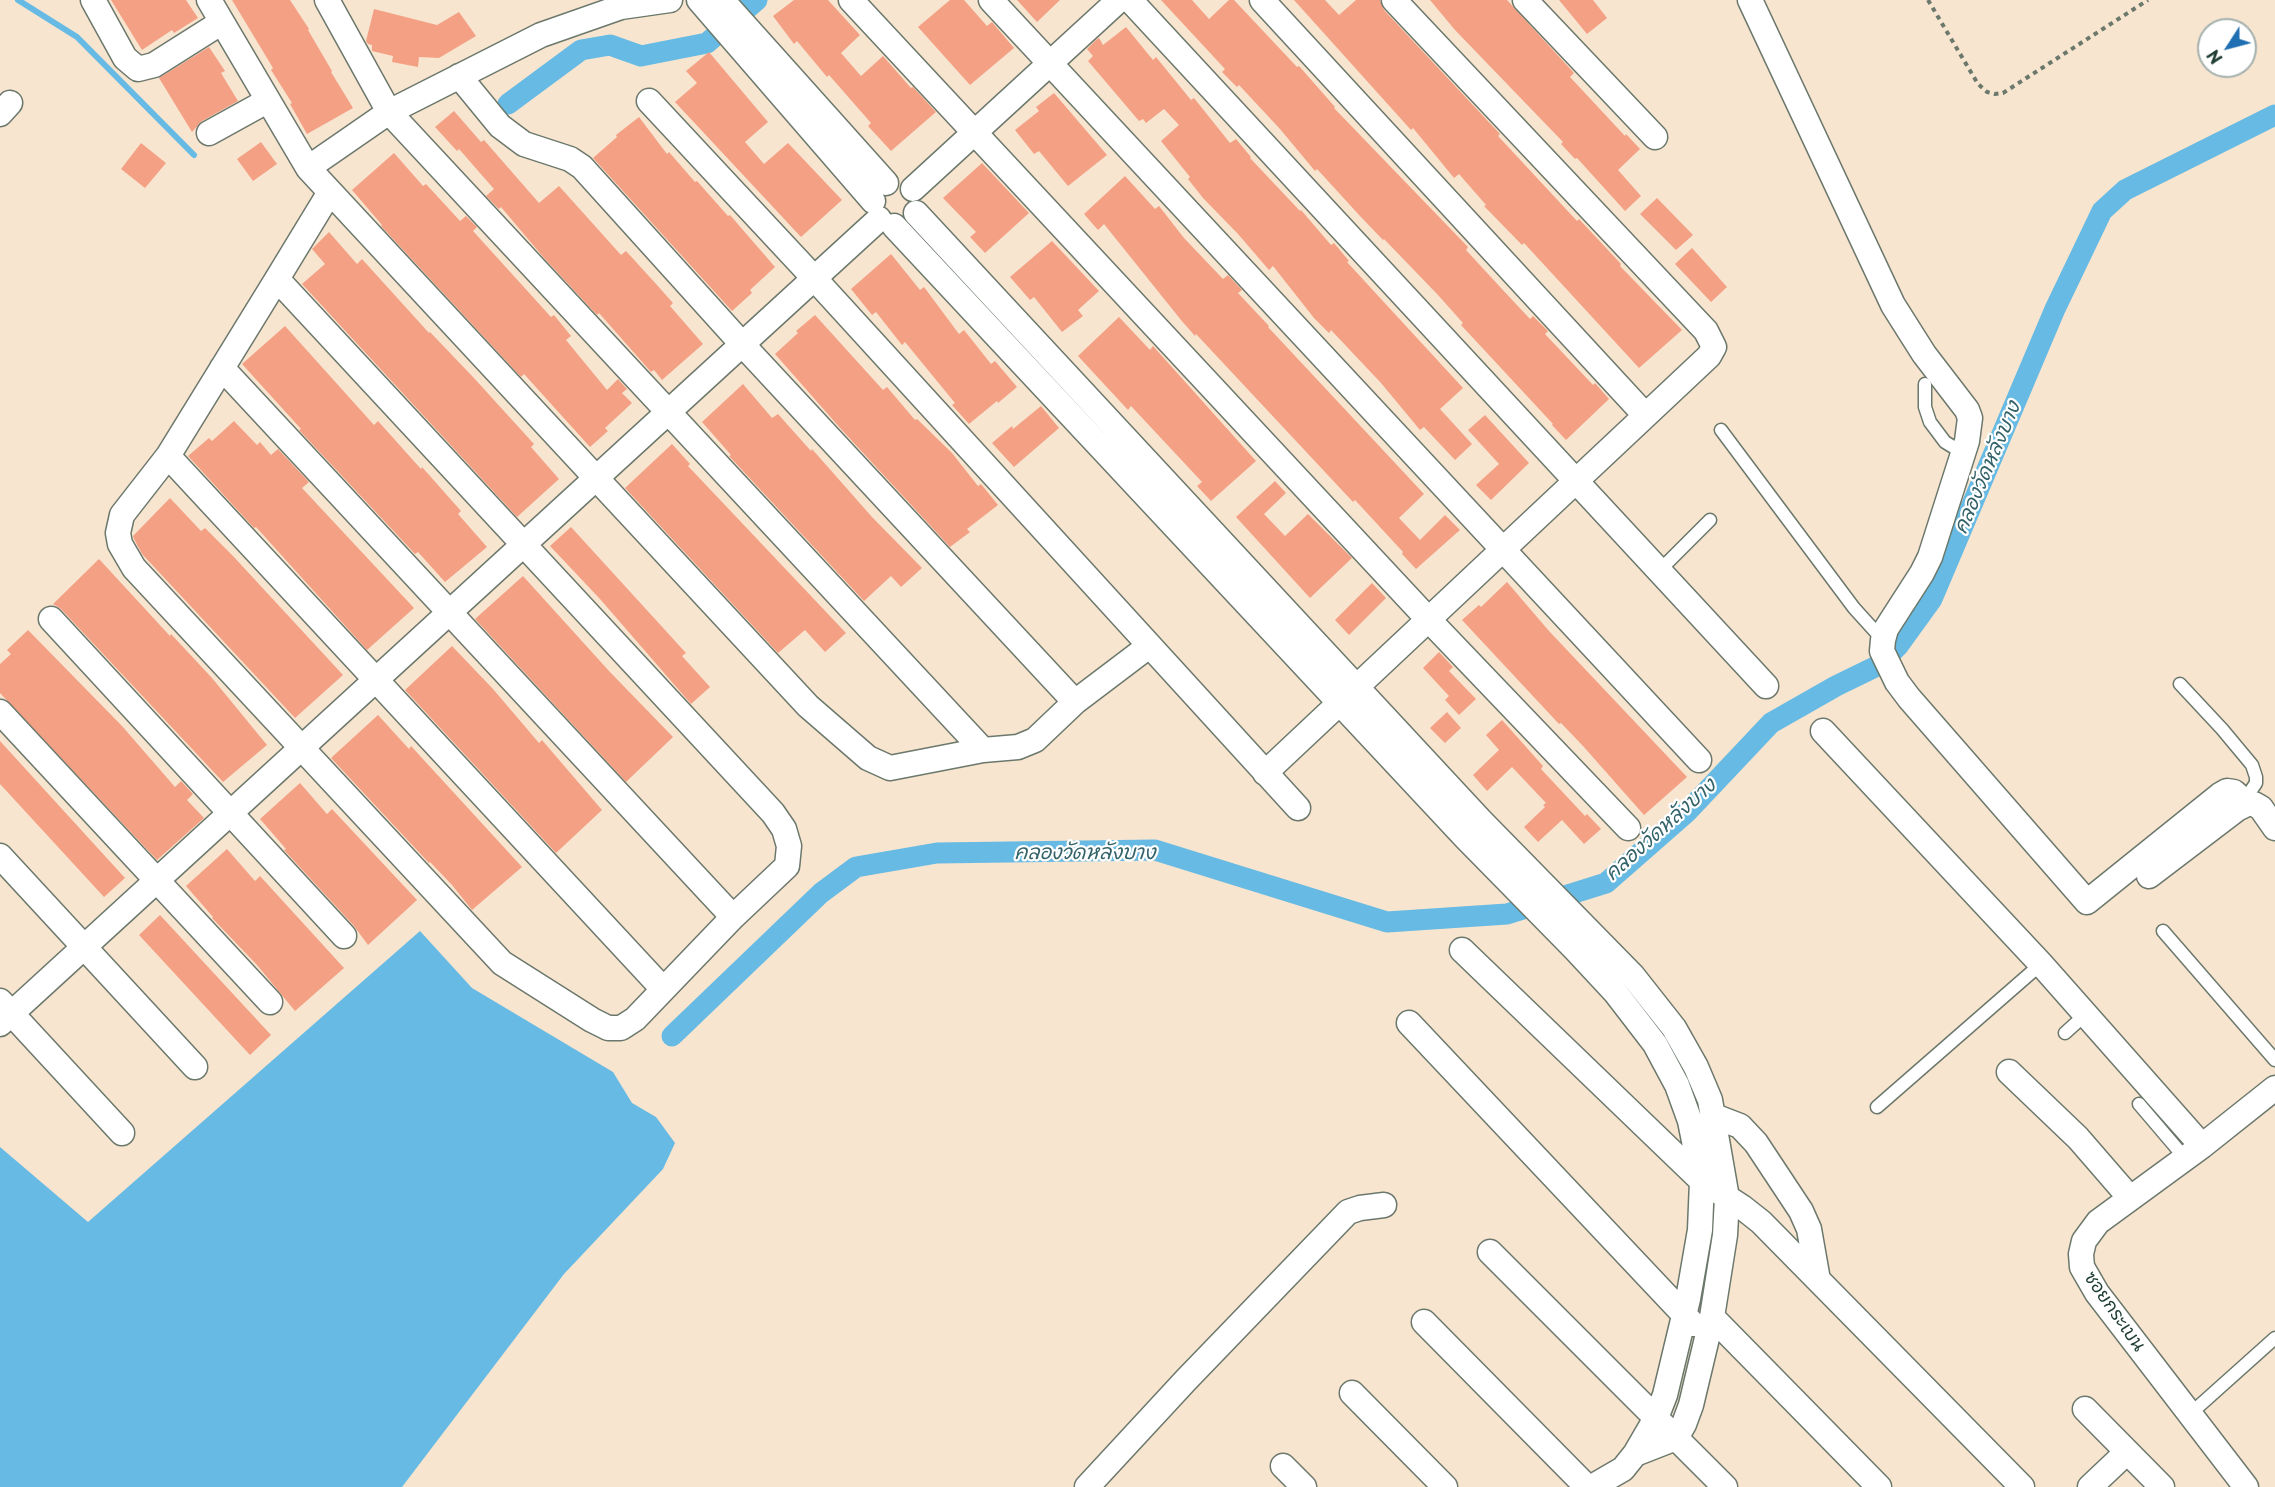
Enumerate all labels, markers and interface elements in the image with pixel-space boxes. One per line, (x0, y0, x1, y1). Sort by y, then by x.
north arrow (2197, 18, 2257, 78)
text: N (2201, 45, 2227, 70)
water label: คลองวัดหลังบาง (1949, 398, 2027, 538)
water label: คลองวัดหลังบาง (1601, 774, 1721, 886)
water label: คลองวัดหลังบาง (1015, 841, 1155, 865)
street label: ซอยกระเบน (2079, 1268, 2149, 1356)

